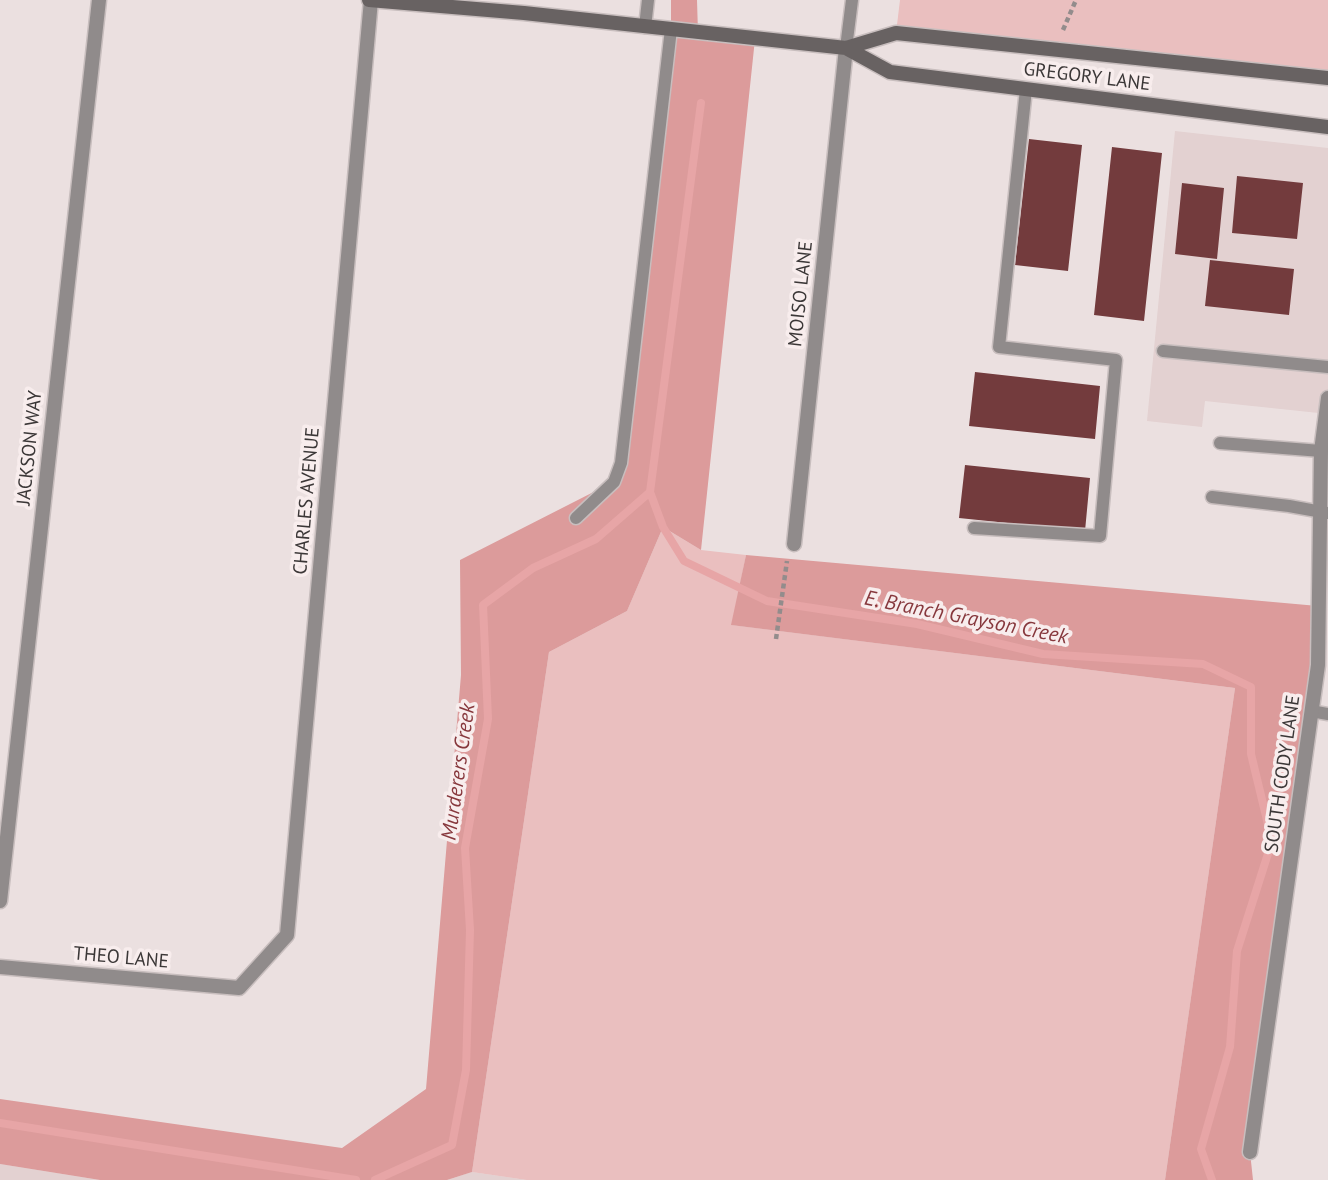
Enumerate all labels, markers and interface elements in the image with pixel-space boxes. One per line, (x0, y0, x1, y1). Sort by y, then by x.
street label: GREGORY LANE (1022, 58, 1152, 96)
street label: MOISO LANE (784, 240, 818, 348)
street label: JACKSON WAY (13, 390, 47, 506)
street label: CHARLES AVENUE (289, 426, 325, 576)
water label: E. Branch Grayson Creek (862, 586, 1070, 650)
street label: SOUTH CODY LANE (1261, 694, 1305, 854)
water label: Murderers Creek (437, 702, 481, 842)
street label: THEO LANE (72, 942, 170, 974)

